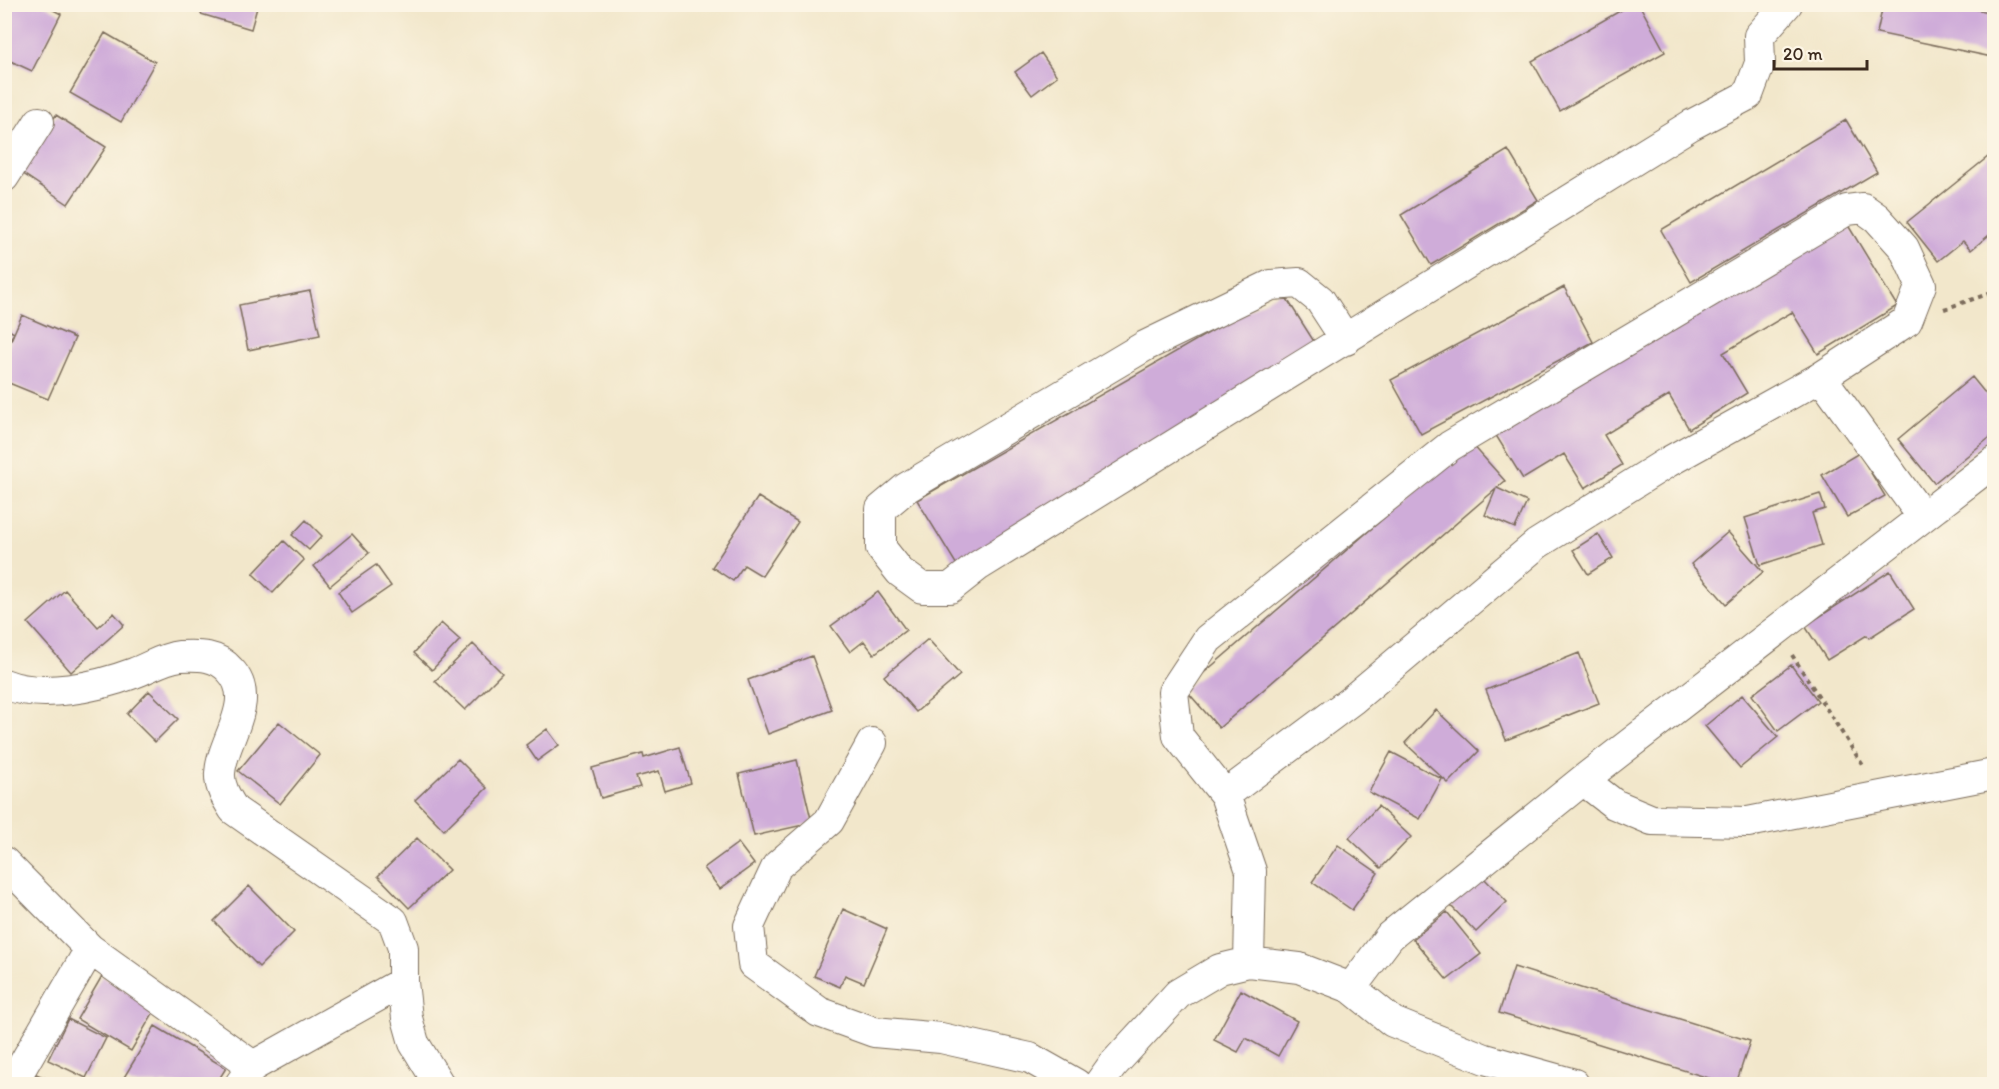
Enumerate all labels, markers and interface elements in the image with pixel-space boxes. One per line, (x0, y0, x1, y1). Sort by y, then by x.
scale bar (1774, 33, 1867, 71)
text: 20 m (1783, 43, 1823, 65)

